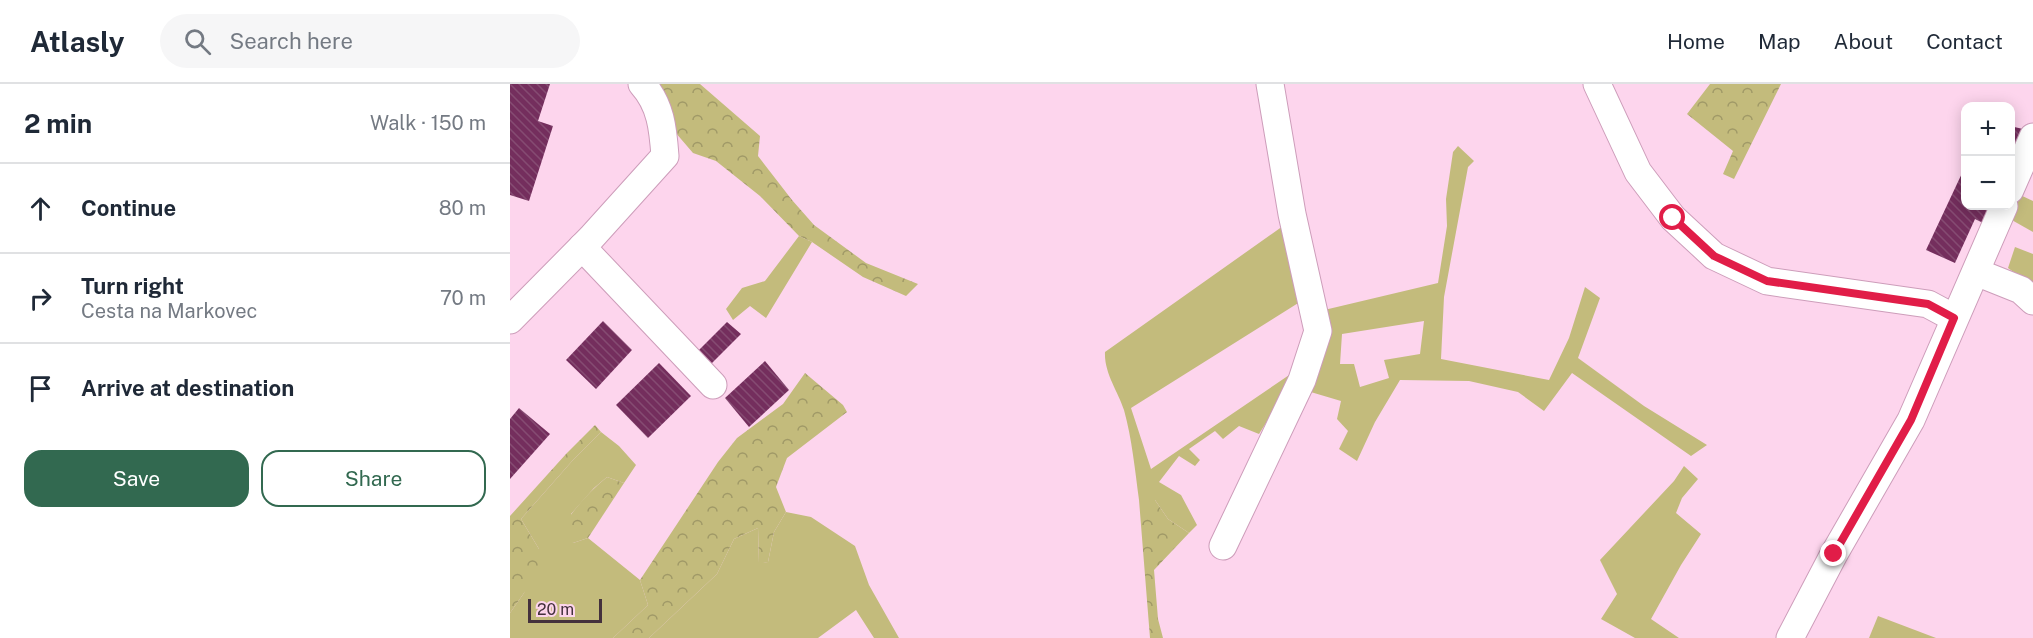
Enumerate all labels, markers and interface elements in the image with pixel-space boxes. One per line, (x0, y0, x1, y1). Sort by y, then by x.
search box (160, 14, 580, 68)
text: Atlasly (30, 25, 124, 58)
icon: search (181, 25, 214, 58)
text: Search here (229, 28, 353, 54)
text: Home (1667, 29, 1725, 54)
text: Map (1758, 29, 1801, 54)
text: About (1834, 29, 1893, 54)
text: Contact (1926, 29, 2003, 54)
map controls (1961, 102, 2015, 210)
button: + (1961, 102, 2015, 156)
text: 2 min (24, 108, 92, 139)
text: Walk · 150 m (370, 111, 486, 135)
button: − (1961, 156, 2015, 210)
icon: ahead (24, 192, 57, 225)
text: Continue (81, 195, 176, 221)
text: 80 m (439, 196, 486, 220)
route start (1659, 204, 1685, 230)
text: Turn right (81, 273, 184, 299)
icon: right (24, 282, 57, 315)
text: 70 m (440, 286, 486, 310)
text: Cesta na Markovec (81, 299, 257, 323)
icon: arrive (24, 372, 57, 405)
text: Arrive at destination (81, 375, 294, 401)
button: Save (24, 450, 249, 507)
button: Share (261, 450, 486, 507)
route end (1820, 540, 1846, 566)
scale bar (528, 596, 602, 624)
text: 20 m (537, 600, 574, 619)

